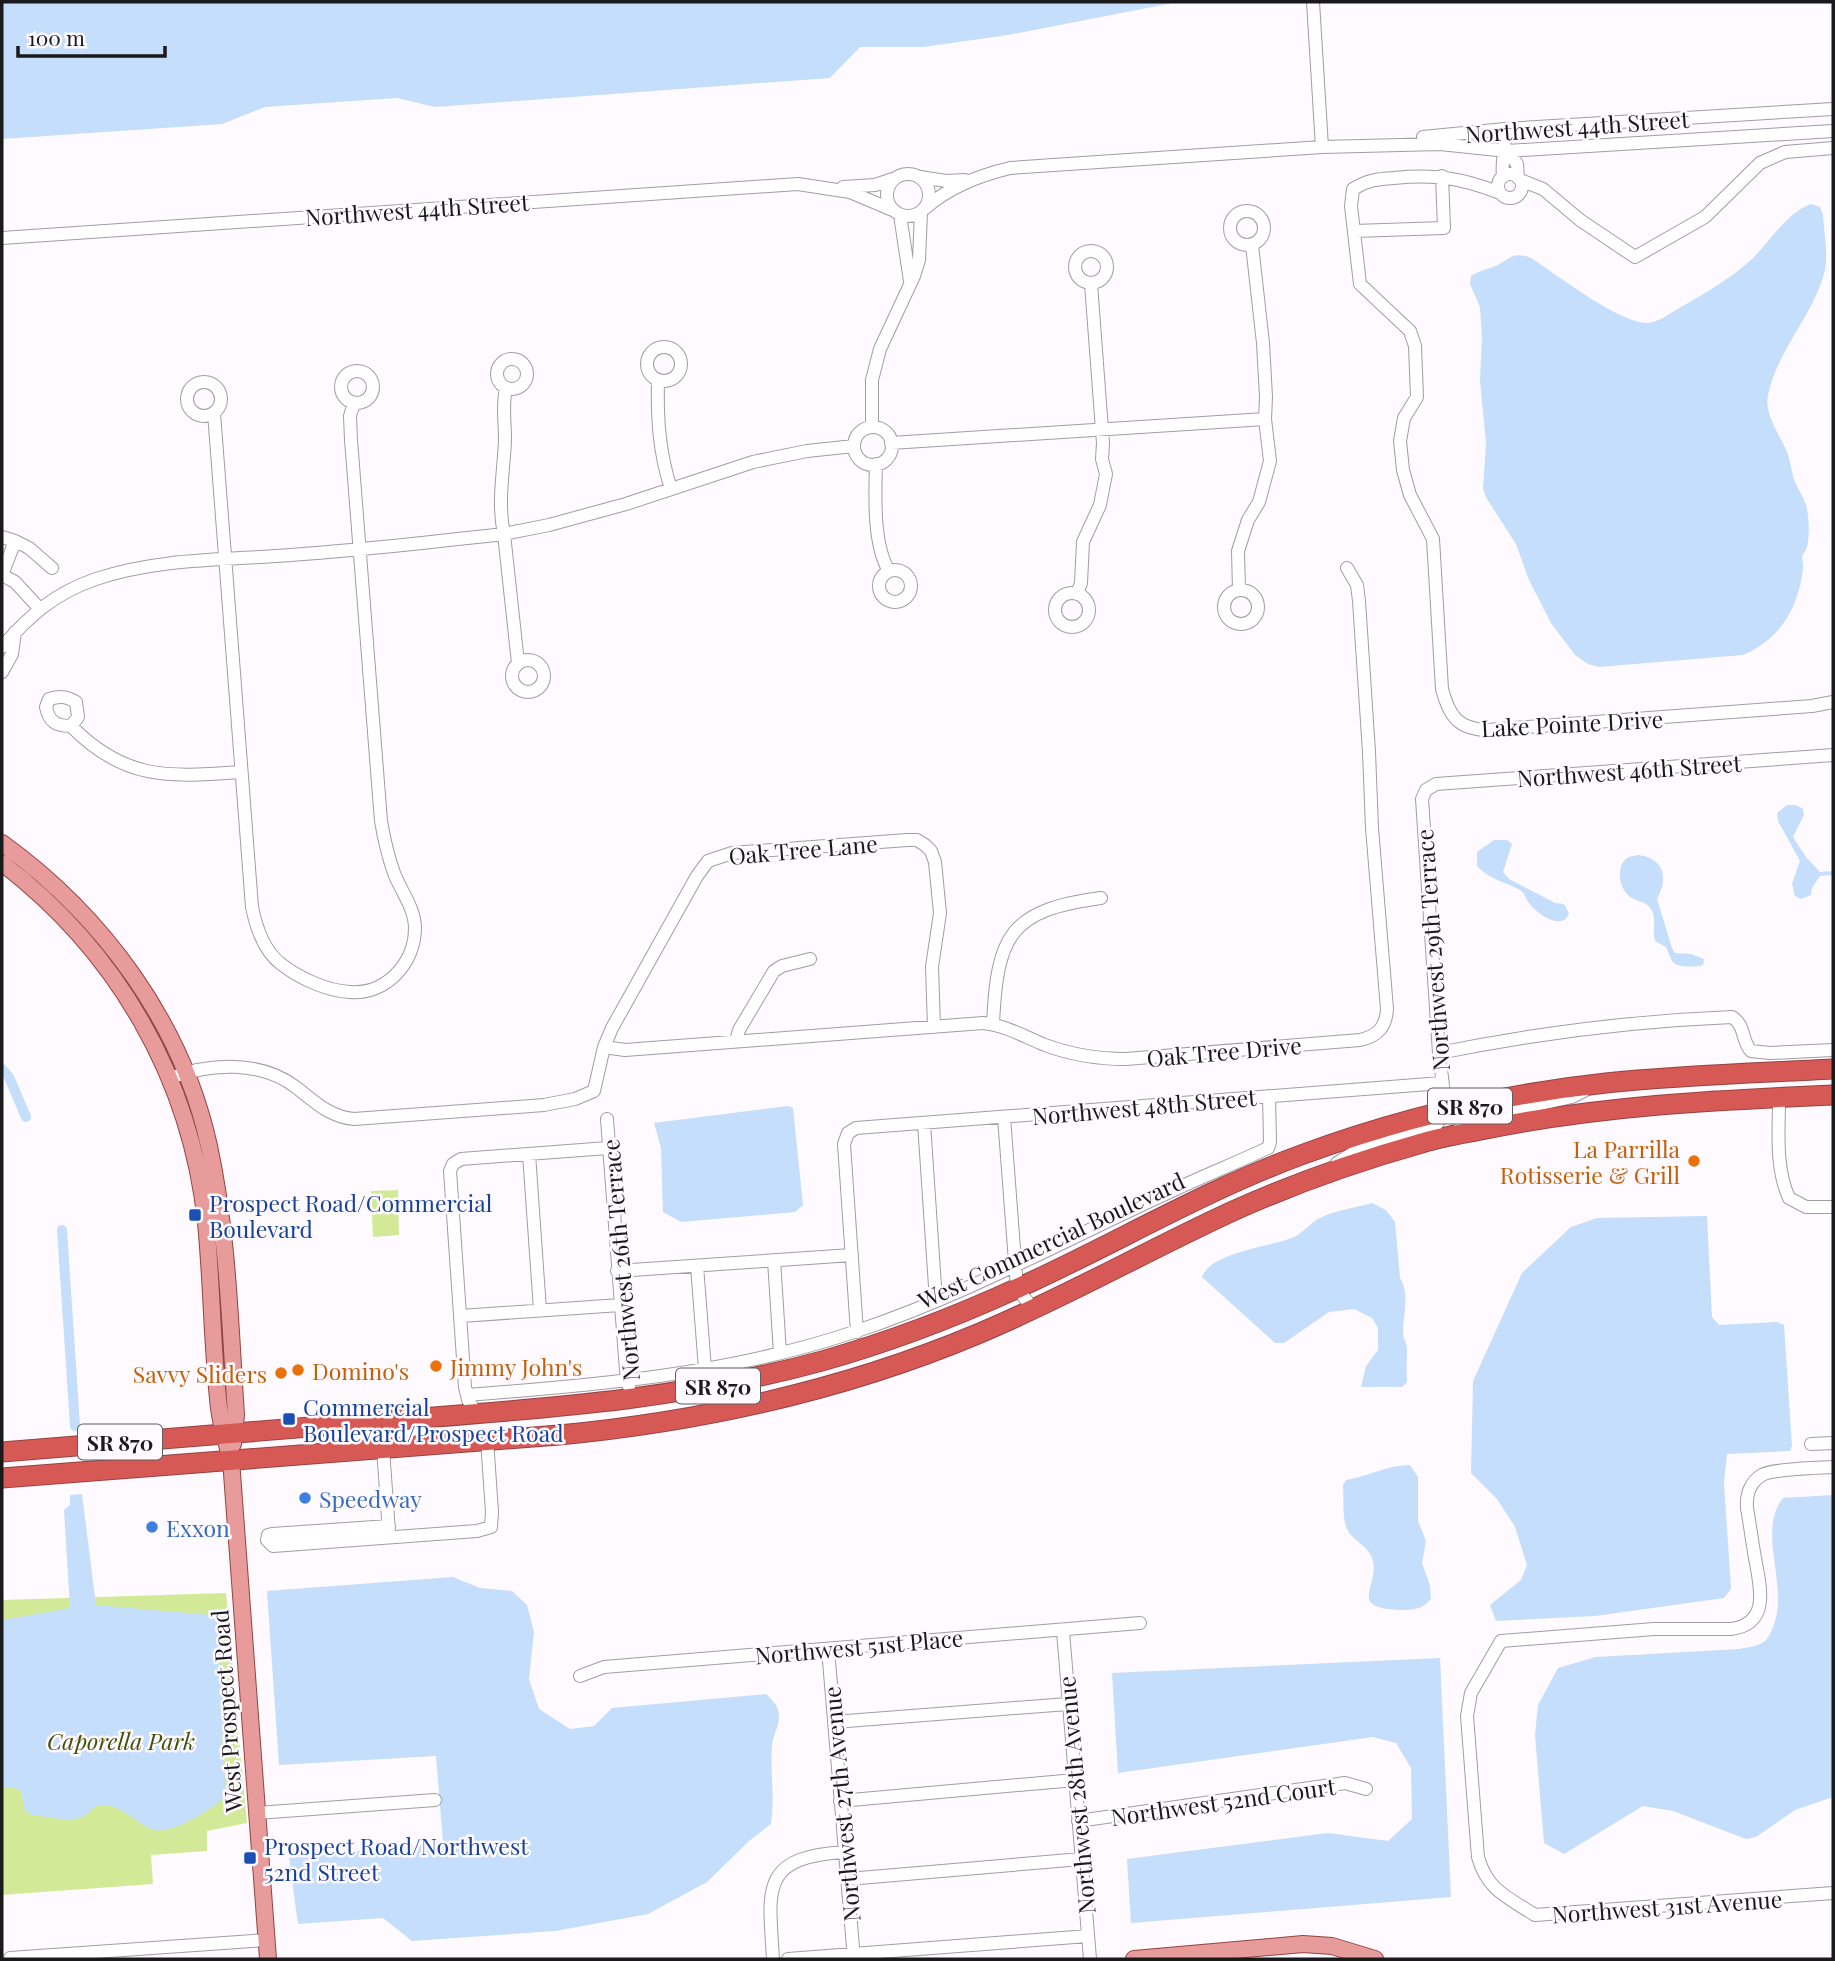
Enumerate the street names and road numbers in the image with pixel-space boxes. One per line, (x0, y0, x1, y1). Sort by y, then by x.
street label: Northwest 44th Street (1464, 103, 1691, 149)
street label: Northwest 44th Street (304, 186, 531, 232)
street label: Lake Pointe Drive (1480, 703, 1664, 743)
street label: Northwest 46th Street (1516, 747, 1743, 793)
street label: Oak Tree Lane (727, 827, 879, 871)
street label: Northwest 29th Terrace (1408, 828, 1456, 1072)
street label: Oak Tree Drive (1145, 1029, 1303, 1073)
street label: Northwest 48th Street (1031, 1081, 1258, 1131)
road number: SR 870 (1428, 1088, 1512, 1124)
street label: Northwest 26th Terrace (594, 1138, 646, 1382)
street label: West Commercial Boulevard (912, 1164, 1189, 1316)
road number: SR 870 (676, 1368, 760, 1404)
road number: SR 870 (78, 1424, 162, 1460)
street label: West Prospect Road (203, 1609, 249, 1814)
street label: Northwest 51st Place (754, 1621, 964, 1671)
street label: Northwest 28th Avenue (1050, 1675, 1102, 1915)
street label: Northwest 27th Avenue (815, 1685, 867, 1923)
street label: Northwest 52nd Court (1109, 1770, 1338, 1832)
street label: Northwest 31st Avenue (1551, 1882, 1783, 1930)

